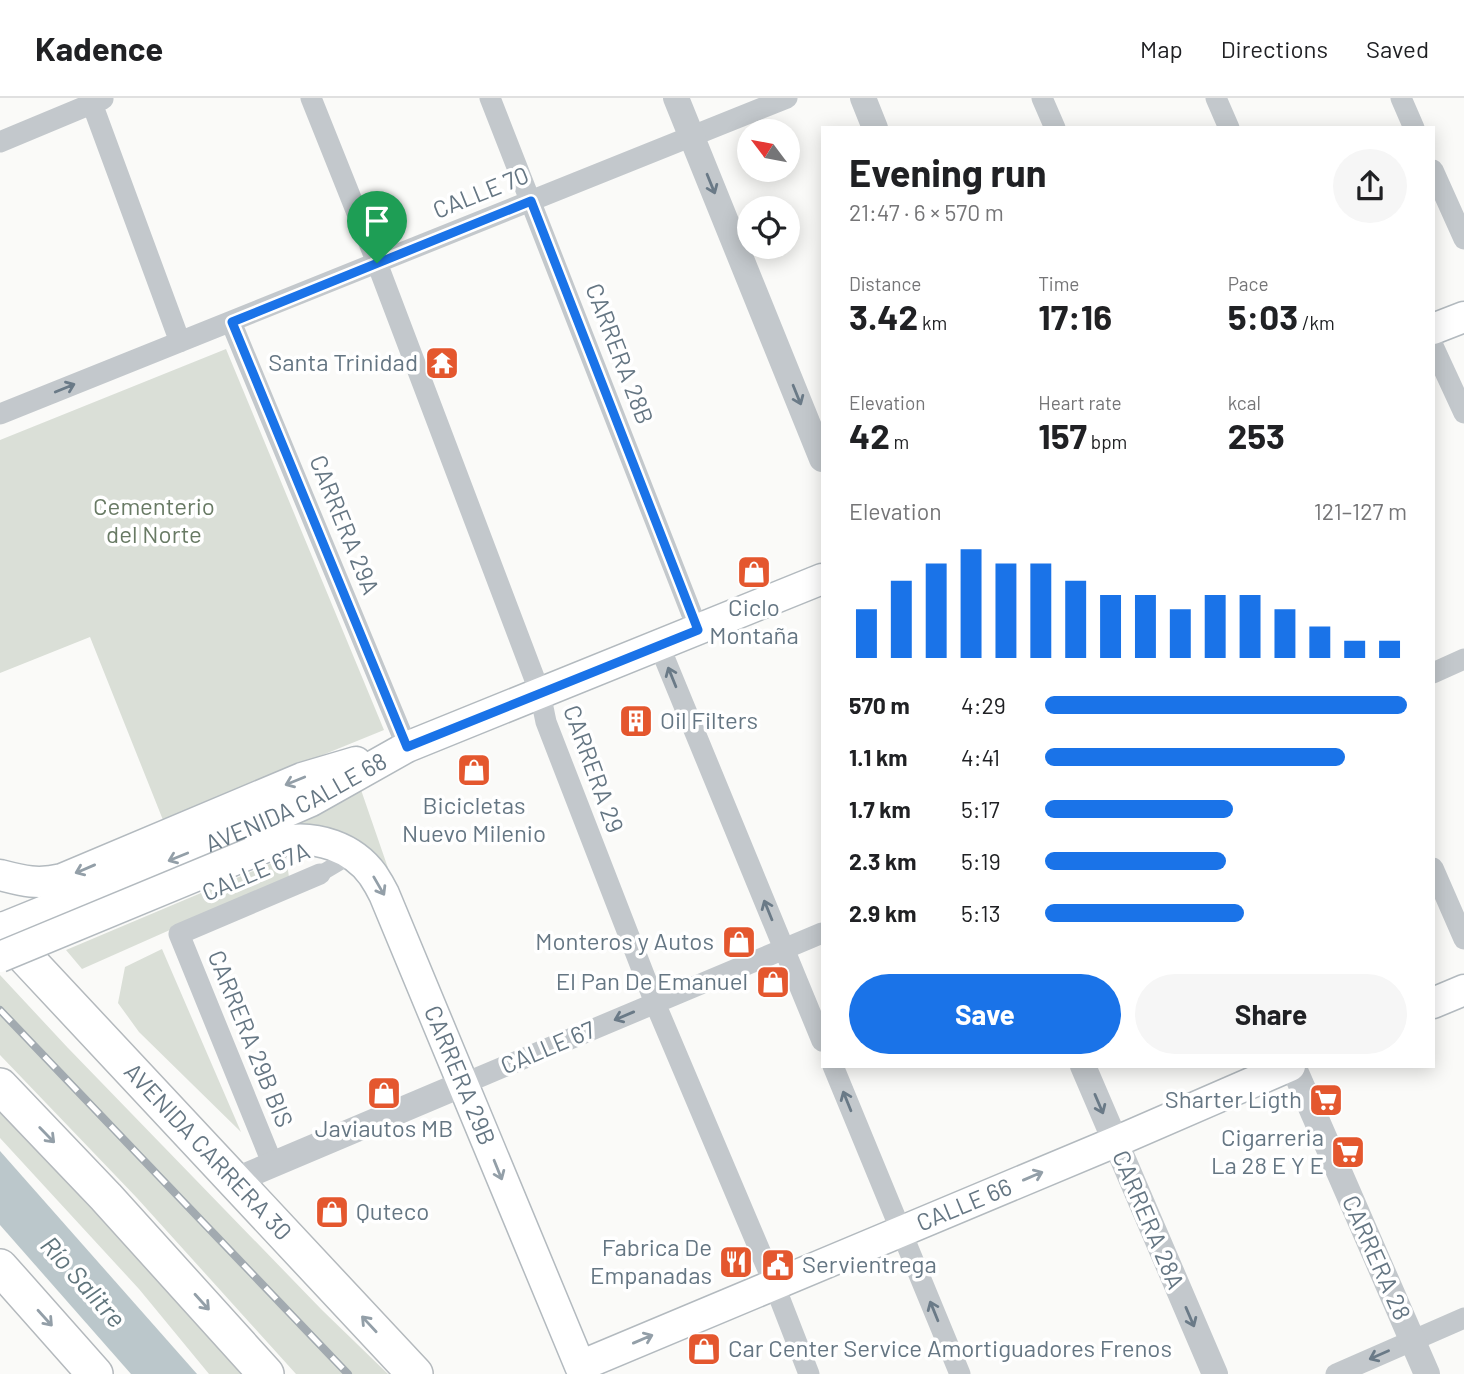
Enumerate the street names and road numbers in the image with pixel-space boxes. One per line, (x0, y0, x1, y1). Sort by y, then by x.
street label: CALLE 70 (428, 159, 533, 224)
street label: CARRERA 28B (580, 279, 661, 428)
street label: CARRERA 29A (304, 450, 387, 598)
street label: CARRERA 29 (558, 701, 631, 836)
street label: AVENIDA CALLE 68 (200, 745, 391, 857)
street label: CALLE 67A (197, 835, 314, 906)
street label: CARRERA 29B BIS (203, 946, 300, 1131)
street label: CARRERA 29B (419, 1001, 503, 1149)
street label: CALLE 67 (496, 1014, 599, 1079)
street label: AVENIDA CARRERA 30 (119, 1056, 298, 1246)
street label: CARRERA 28A (1107, 1146, 1192, 1293)
street label: CALLE 66 (912, 1171, 1016, 1237)
street label: CARRERA 28 (1337, 1191, 1418, 1324)

